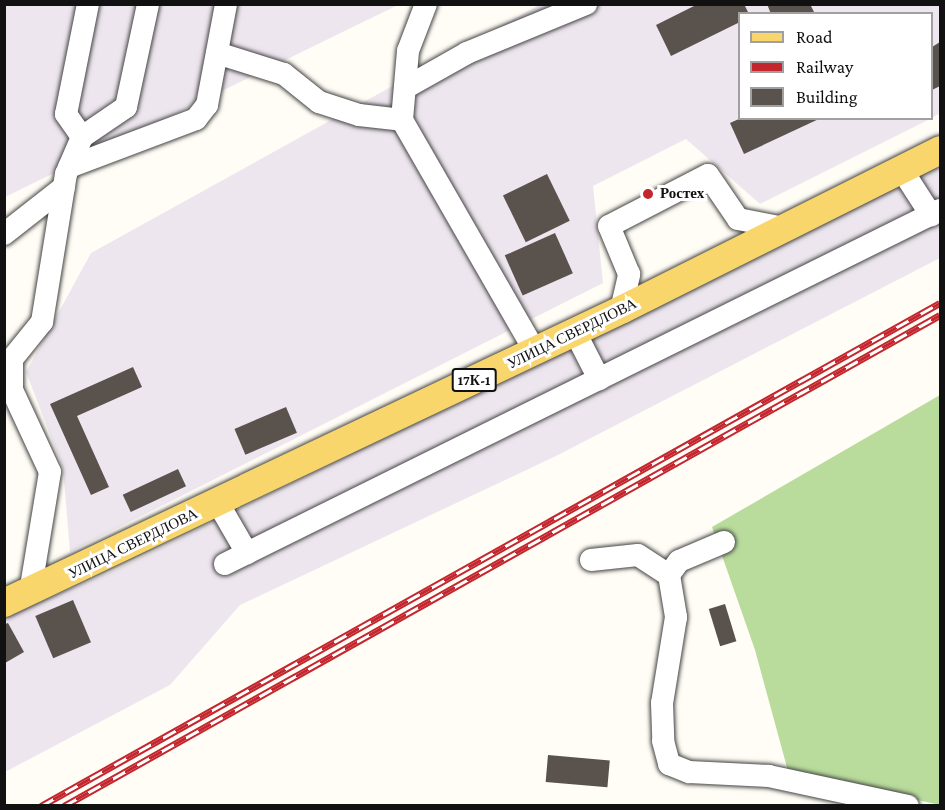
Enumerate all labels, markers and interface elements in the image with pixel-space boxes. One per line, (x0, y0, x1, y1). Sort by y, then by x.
legend (738, 12, 933, 120)
text: Road (796, 27, 833, 47)
text: Railway (796, 57, 853, 77)
text: Building (796, 87, 857, 107)
place label: Ростех (660, 185, 704, 203)
marker: Ростех (641, 187, 655, 201)
street label: УЛИЦА СВЕРДЛОВА (504, 295, 640, 373)
road number: 17К-1 (452, 369, 496, 391)
street label: УЛИЦА СВЕРДЛОВА (65, 505, 201, 583)

